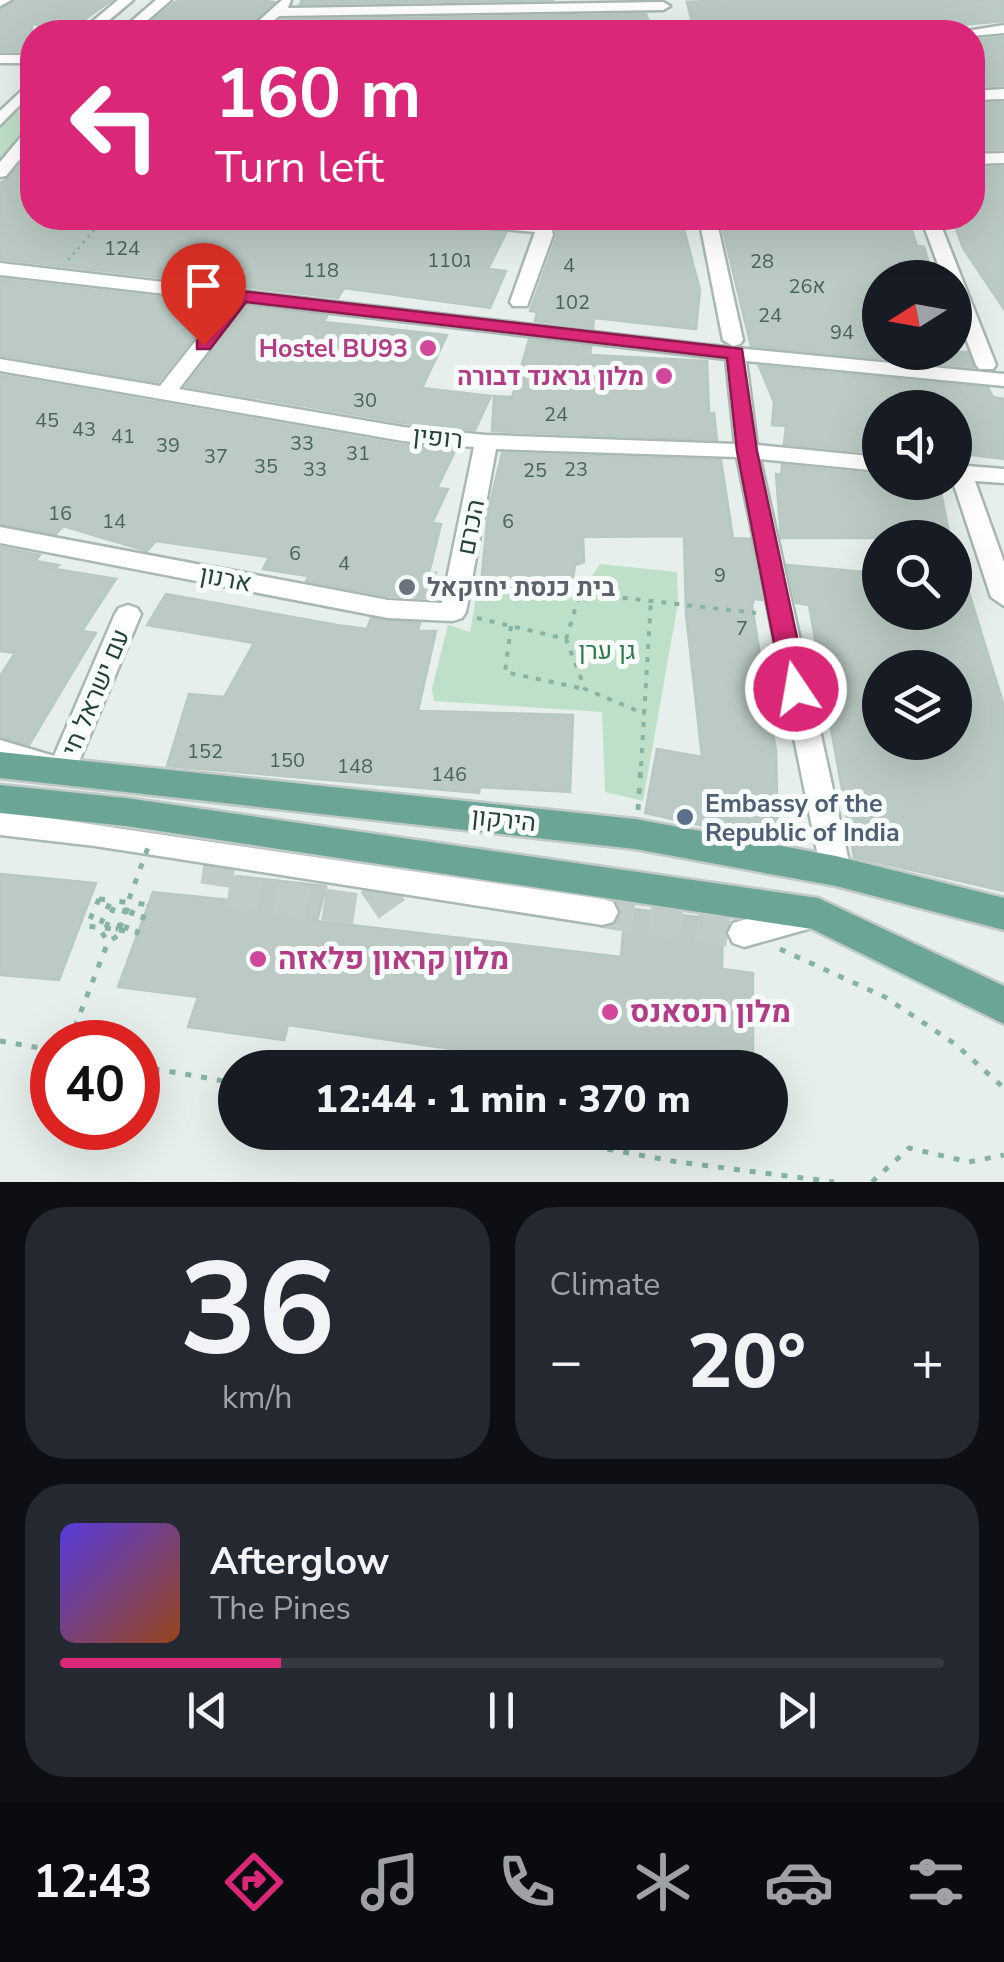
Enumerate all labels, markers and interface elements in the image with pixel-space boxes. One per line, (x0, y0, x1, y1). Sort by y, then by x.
text: 160 m (215, 46, 421, 142)
icon: left (50, 60, 180, 190)
text: Turn left (215, 137, 384, 198)
house number: 124 (104, 235, 140, 262)
pin (161, 243, 246, 346)
house number: 110ג (427, 247, 471, 274)
house number: 28 (750, 248, 774, 275)
house number: 4 (563, 252, 575, 279)
house number: 118 (303, 257, 339, 284)
icon: arrive (176, 258, 231, 313)
north arrow (862, 260, 972, 370)
map controls (862, 260, 972, 760)
house number: 26א (789, 273, 825, 300)
house number: 102 (554, 289, 590, 316)
house number: 24 (758, 302, 782, 329)
house number: 94 (830, 319, 854, 346)
place label: Hostel BU93 (259, 332, 408, 366)
marker: Hostel BU93 (417, 337, 439, 359)
place label: מלון גראנד דבורה (457, 360, 644, 394)
marker: מלון גראנד דבורה (653, 365, 675, 387)
house number: 30 (353, 387, 377, 414)
button: sound (862, 390, 972, 500)
house number: 24 (544, 401, 568, 428)
house number: 45 (35, 407, 59, 434)
house number: 43 (72, 416, 96, 443)
street label: רופין (411, 418, 465, 458)
house number: 41 (111, 423, 135, 450)
house number: 33 (290, 430, 314, 457)
house number: 39 (156, 432, 180, 459)
house number: 31 (346, 440, 370, 467)
house number: 37 (204, 443, 228, 470)
house number: 35 (254, 453, 278, 480)
house number: 33 (303, 456, 327, 483)
house number: 23 (564, 456, 588, 483)
house number: 25 (523, 457, 547, 484)
street label: הכרם (449, 496, 493, 558)
house number: 16 (48, 500, 72, 527)
house number: 14 (102, 508, 126, 535)
house number: 6 (502, 508, 514, 535)
button: search (862, 520, 972, 630)
house number: 6 (289, 540, 301, 567)
house number: 4 (338, 550, 350, 577)
street label: ארנון (197, 557, 255, 601)
house number: 9 (714, 562, 726, 589)
place label: בית כנסת יחזקאל (427, 571, 615, 605)
marker: בית כנסת יחזקאל (396, 576, 418, 598)
house number: 7 (736, 615, 748, 642)
street label: עם ישראל חי (54, 624, 138, 761)
park label: גן ערן (578, 634, 636, 668)
position arrow (744, 637, 848, 741)
button: layers (862, 650, 972, 760)
house number: 152 (187, 738, 223, 765)
house number: 150 (269, 747, 305, 774)
house number: 148 (337, 753, 373, 780)
house number: 146 (431, 761, 467, 788)
place label: Embassy of the Republic of India (705, 787, 900, 850)
street label: הירקון (470, 800, 538, 840)
marker: Embassy of the Republic of India (674, 806, 696, 828)
place label: מלון קראון פלאזה (278, 939, 509, 980)
marker: מלון קראון פלאזה (247, 948, 269, 970)
place label: מלון רנסאנס (630, 992, 791, 1033)
marker: מלון רנסאנס (599, 1001, 621, 1023)
speed limit sign: 40 (30, 1020, 160, 1150)
text: 12:44 · 1 min · 370 m (315, 1074, 691, 1125)
text: 36 (179, 1222, 335, 1399)
text: Climate (550, 1263, 660, 1306)
text: 20° (687, 1311, 806, 1413)
text: − (550, 1324, 583, 1399)
text: + (911, 1324, 944, 1399)
text: km/h (222, 1376, 293, 1419)
text: Afterglow (210, 1536, 389, 1587)
text: The Pines (210, 1587, 351, 1630)
icon: previous (180, 1683, 235, 1738)
icon: pause (474, 1683, 529, 1738)
icon: next (769, 1683, 824, 1738)
icon: directions (219, 1847, 289, 1917)
icon: music (355, 1847, 425, 1917)
icon: phone (492, 1847, 562, 1917)
icon: climate (628, 1847, 698, 1917)
icon: car (764, 1847, 834, 1917)
icon: filters (901, 1847, 971, 1917)
text: 12:43 (33, 1852, 152, 1913)

